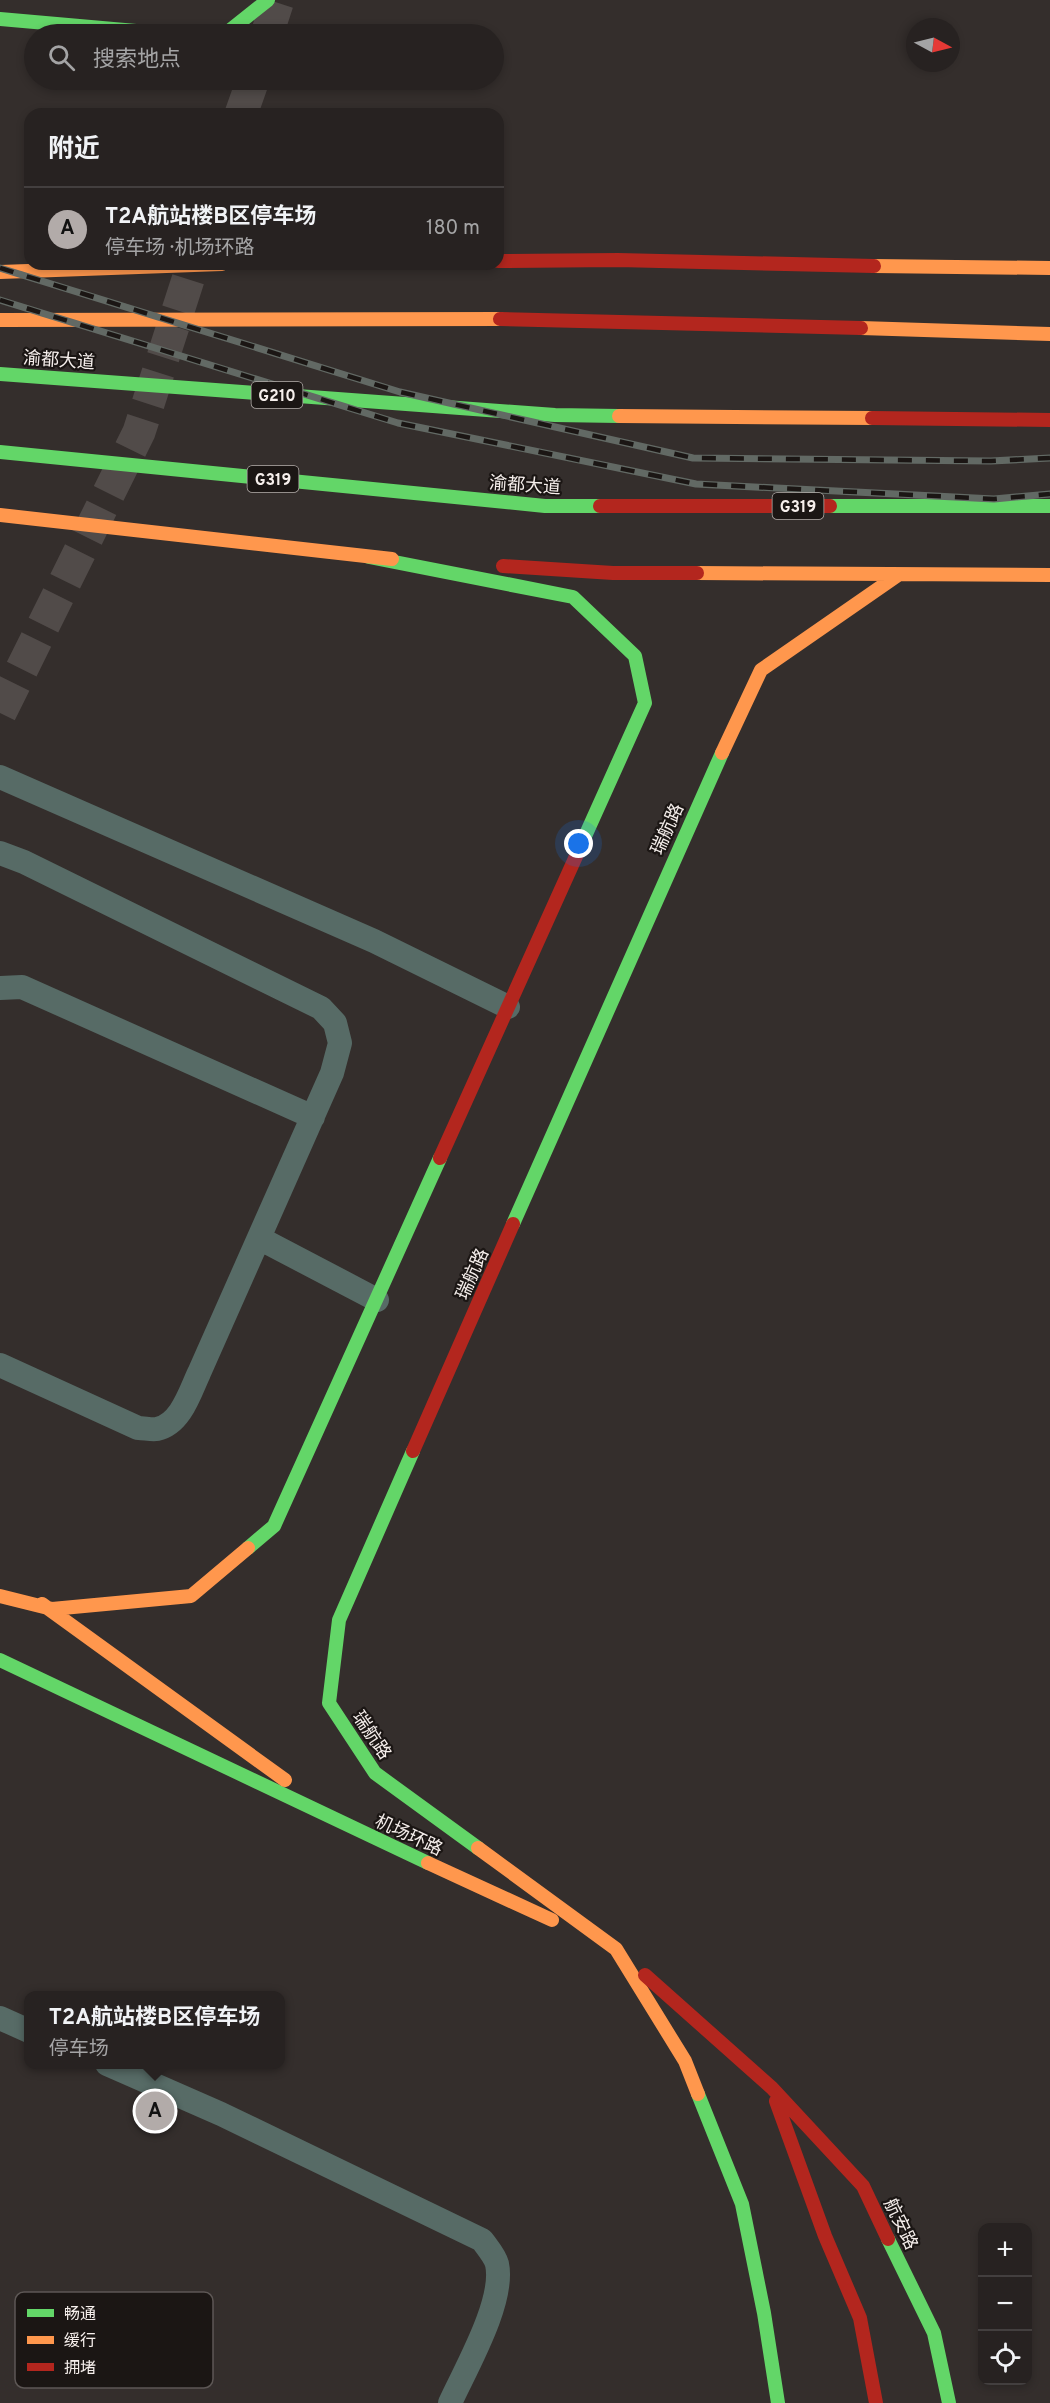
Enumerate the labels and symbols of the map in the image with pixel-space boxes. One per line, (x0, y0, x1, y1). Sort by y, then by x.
north arrow (906, 18, 960, 72)
street label: 渝都大道 (22, 348, 96, 375)
road number: G210 (252, 382, 302, 408)
road number: G319 (248, 466, 298, 492)
street label: 渝都大道 (488, 473, 562, 500)
road number: G319 (772, 493, 824, 519)
street label: 瑞航路 (647, 800, 690, 859)
your location (564, 829, 593, 858)
street label: 瑞航路 (452, 1245, 495, 1304)
street label: 瑞航路 (346, 1707, 395, 1765)
street label: 机场环路 (371, 1811, 446, 1862)
pin: A (136, 2088, 174, 2134)
street label: 航安路 (877, 2195, 922, 2254)
legend (15, 2292, 213, 2388)
text: 畅通 (64, 2305, 96, 2325)
text: 缓行 (64, 2332, 96, 2352)
text: 拥堵 (64, 2359, 96, 2379)

